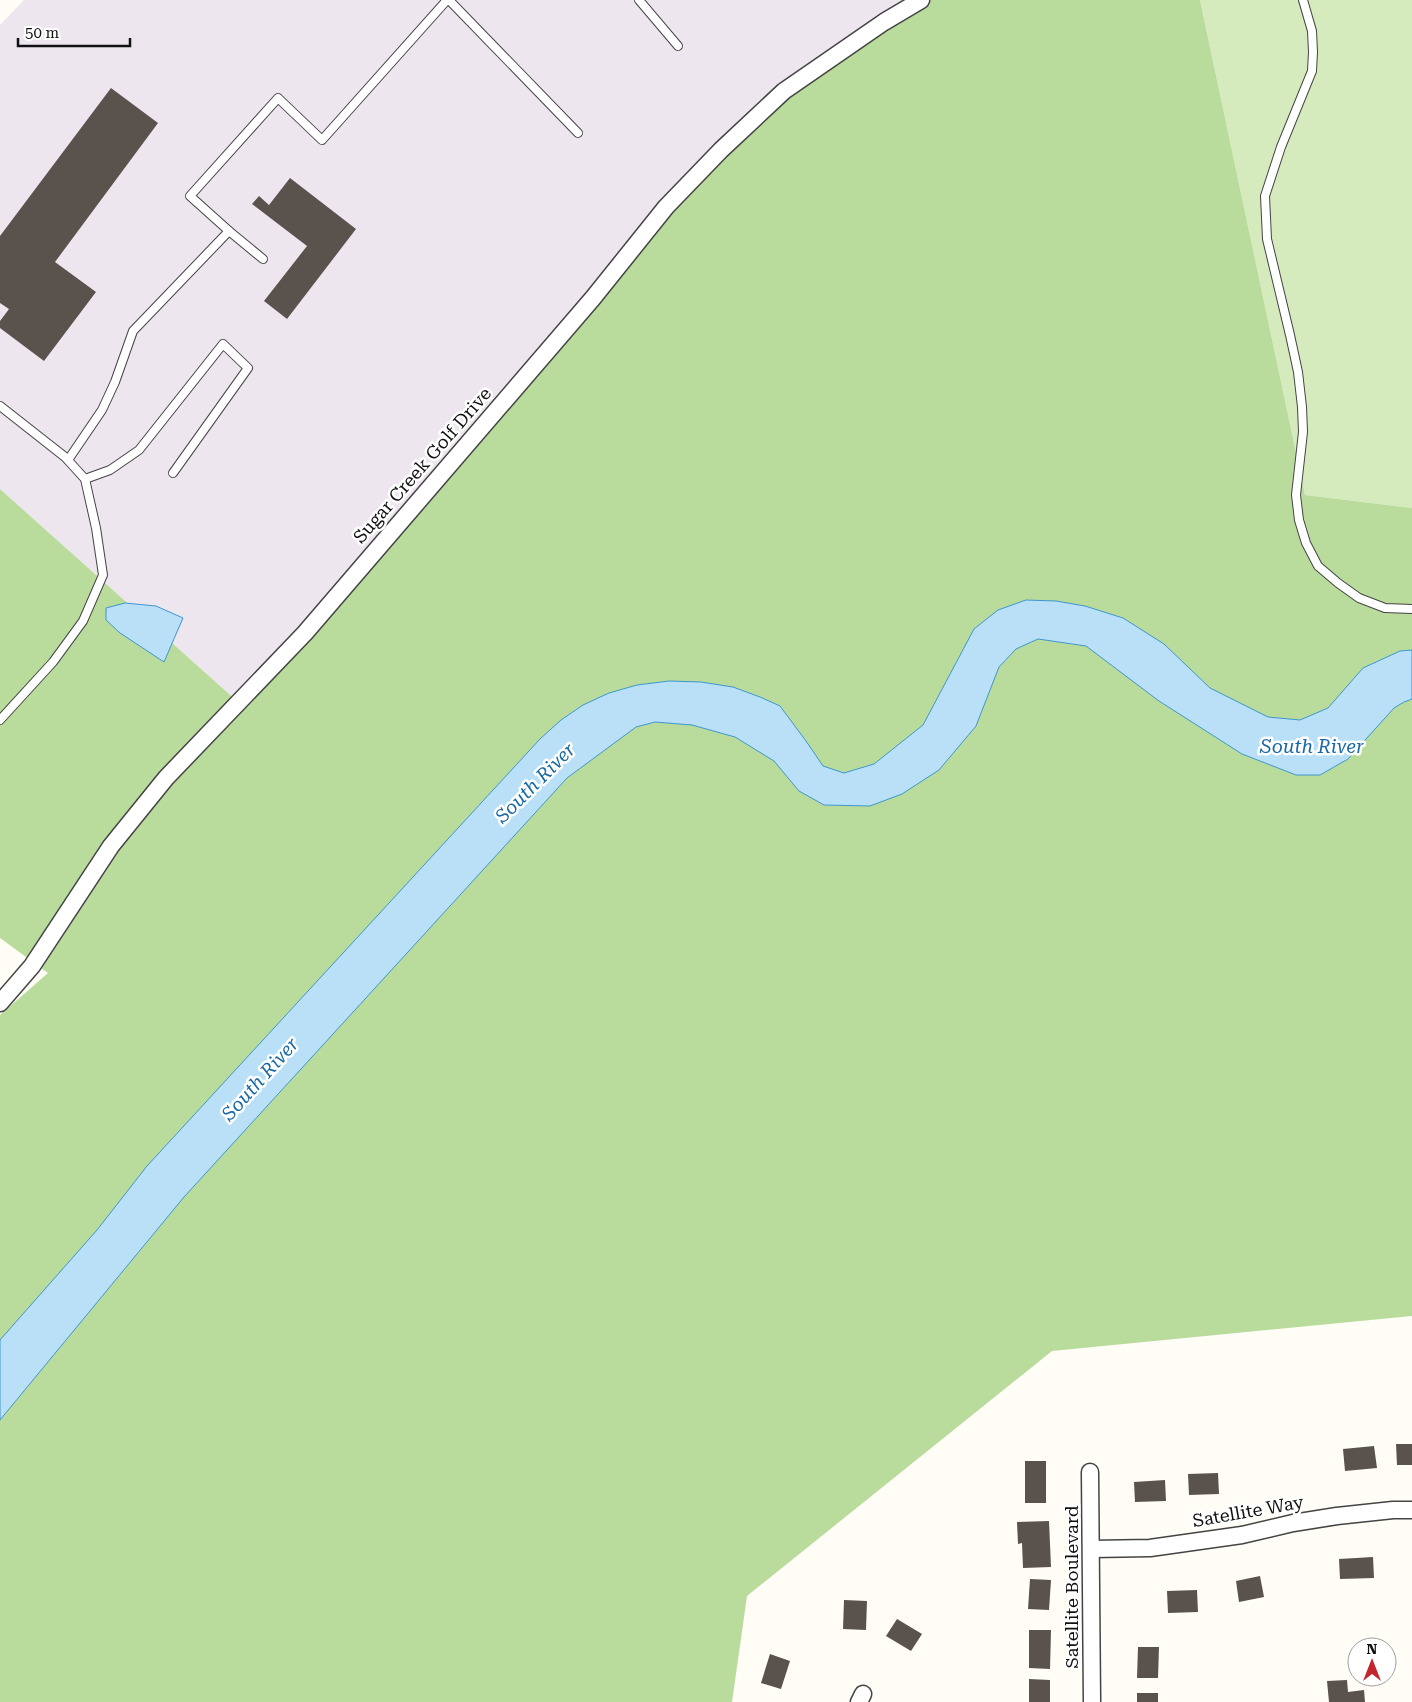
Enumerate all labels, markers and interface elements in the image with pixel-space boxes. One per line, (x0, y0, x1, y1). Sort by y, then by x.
scale bar (18, 15, 130, 47)
text: 50 m (25, 24, 60, 42)
street label: Sugar Creek Golf Drive (349, 383, 495, 547)
water label: South River (1259, 735, 1364, 758)
water label: South River (489, 738, 580, 829)
water label: South River (216, 1033, 303, 1126)
street label: Satellite Way (1191, 1491, 1306, 1531)
street label: Satellite Boulevard (1061, 1505, 1082, 1669)
north arrow (1347, 1637, 1397, 1687)
text: N (1367, 1641, 1378, 1657)

